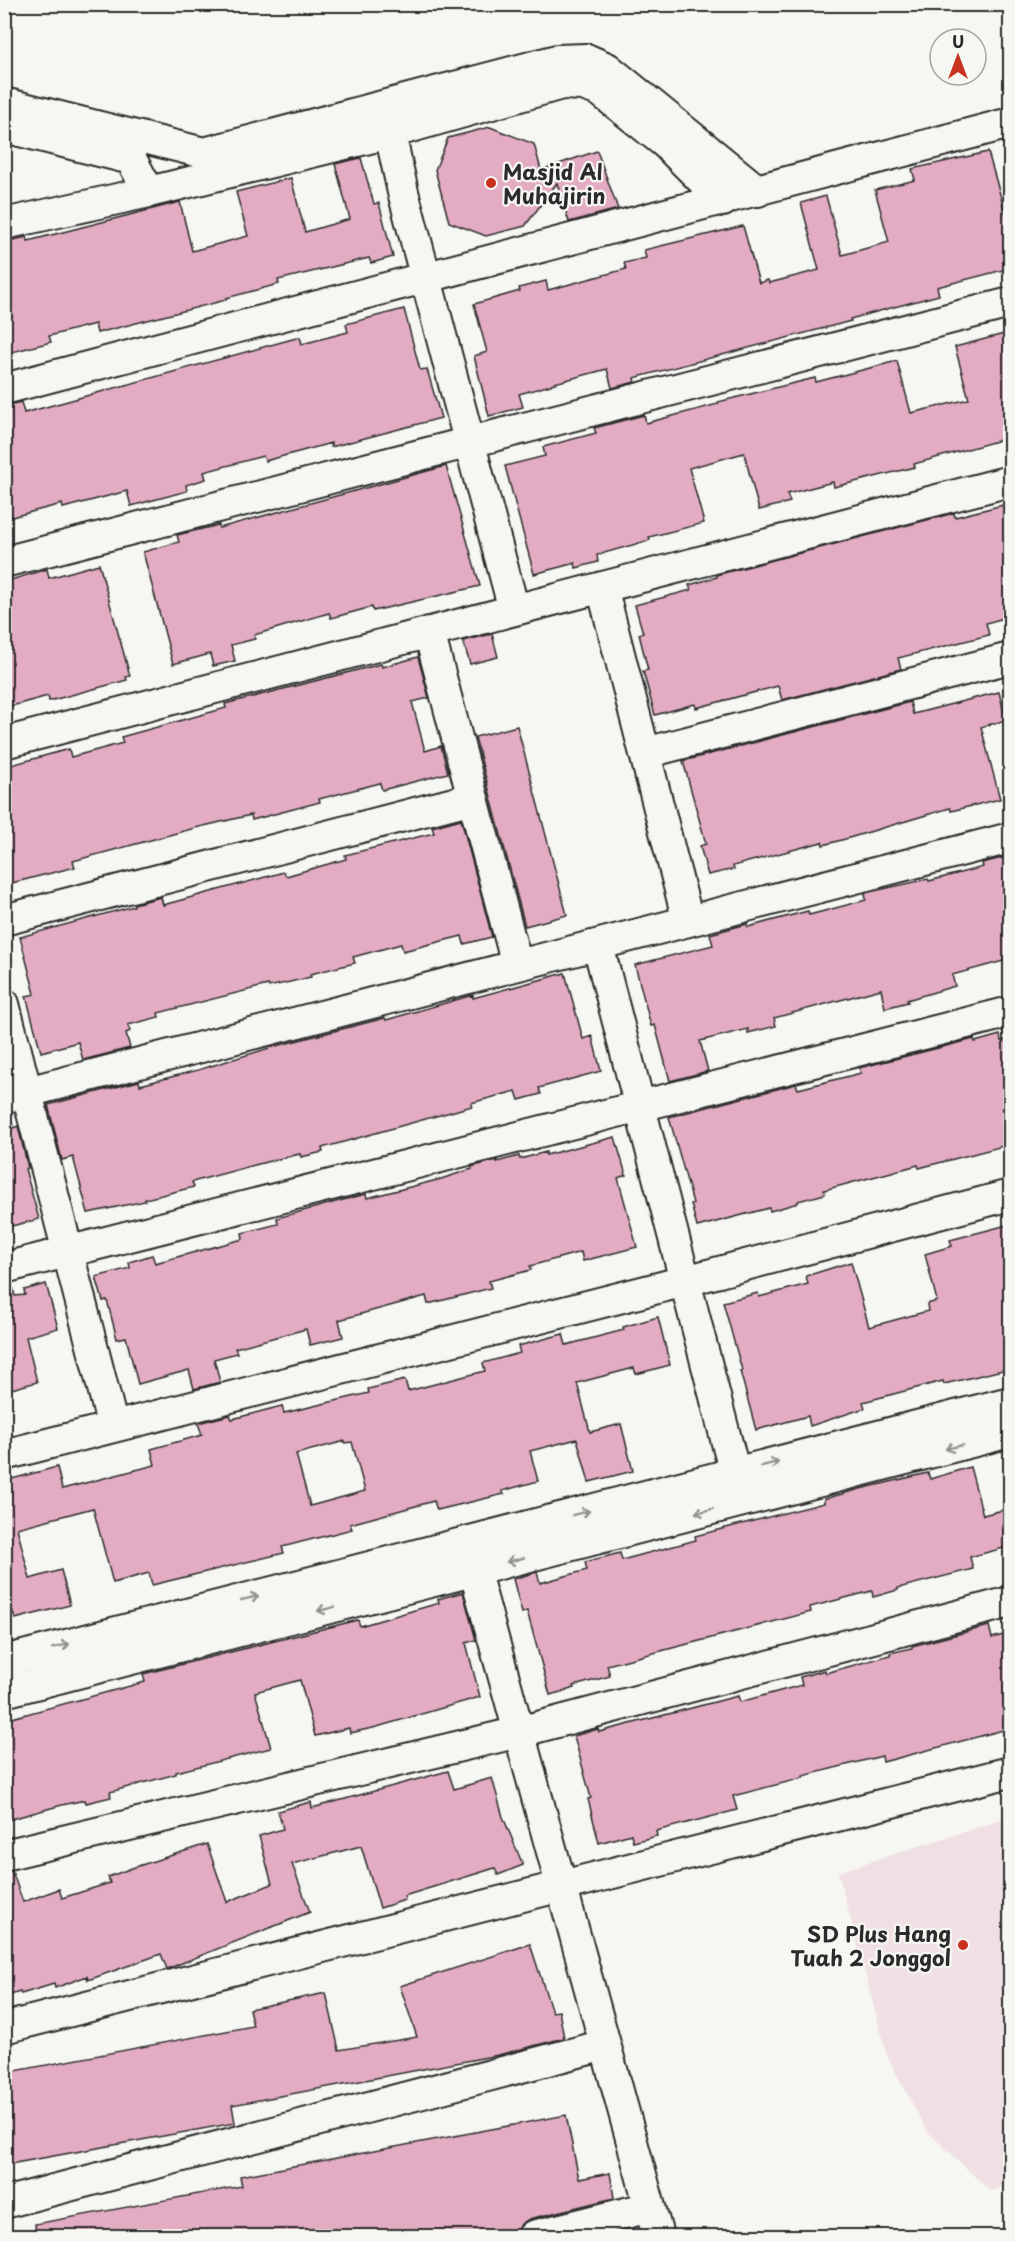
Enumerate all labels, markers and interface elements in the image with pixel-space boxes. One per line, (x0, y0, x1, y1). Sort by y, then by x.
north arrow (928, 27, 988, 87)
text: U (952, 29, 964, 53)
place label: Masjid Al Muhajirin (503, 155, 605, 211)
marker: Masjid Al Muhajirin (484, 176, 498, 190)
one-way arrow (945, 1442, 964, 1453)
one-way arrow (760, 1458, 779, 1469)
one-way arrow (571, 1506, 590, 1518)
one-way arrow (695, 1506, 714, 1518)
one-way arrow (506, 1555, 525, 1566)
one-way arrow (240, 1591, 259, 1603)
one-way arrow (317, 1603, 336, 1615)
one-way arrow (51, 1640, 70, 1652)
place label: SD Plus Hang Tuah 2 Jonggol (790, 1917, 951, 1973)
marker: SD Plus Hang Tuah 2 Jonggol (956, 1938, 970, 1952)

